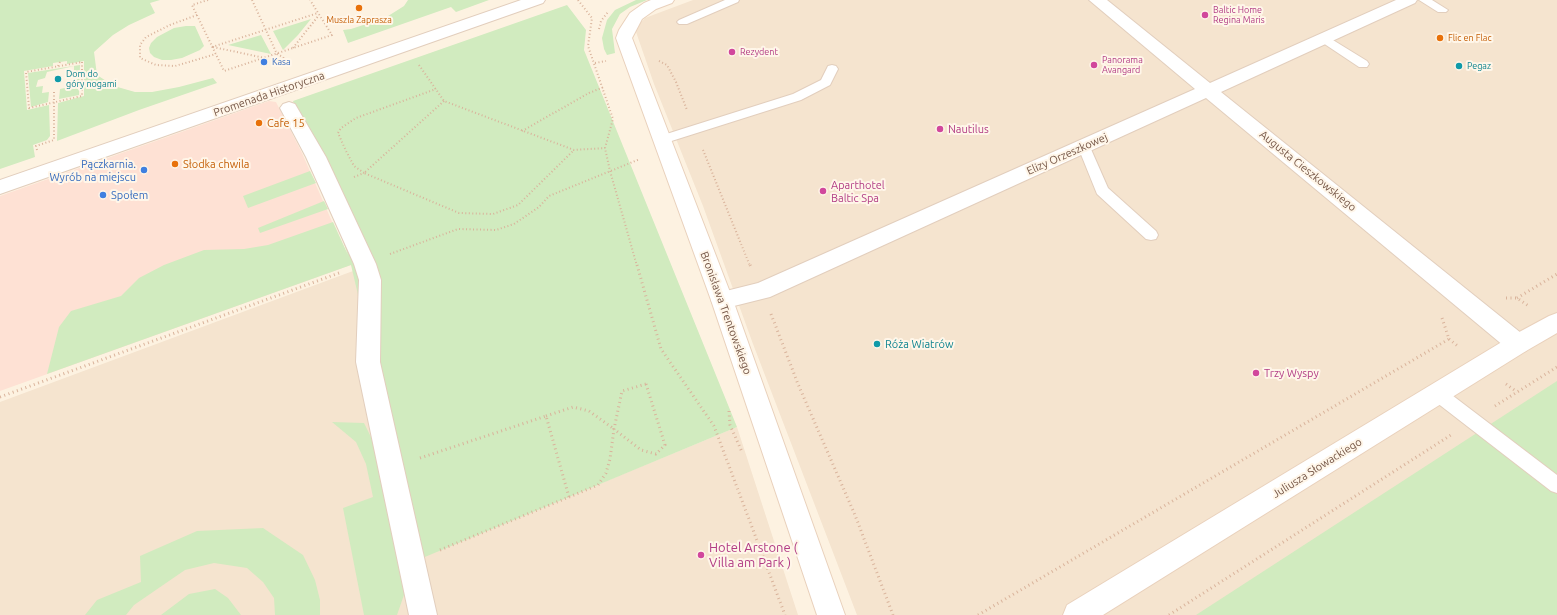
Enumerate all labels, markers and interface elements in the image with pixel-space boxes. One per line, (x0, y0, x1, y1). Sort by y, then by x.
marker: Muszla Zaprasza (354, 3, 364, 13)
place label: Baltic Home Regina Maris (1213, 5, 1265, 26)
marker: Baltic Home Regina Maris (1200, 10, 1210, 20)
place label: Muszla Zaprasza (326, 15, 392, 25)
marker: Flic en Flac (1435, 33, 1445, 43)
place label: Flic en Flac (1448, 33, 1492, 43)
marker: Rezydent (727, 47, 737, 57)
place label: Rezydent (740, 47, 778, 57)
place label: Panorama Avangard (1102, 55, 1143, 76)
marker: Kasa (259, 57, 269, 67)
place label: Kasa (272, 57, 291, 67)
marker: Panorama Avangard (1089, 60, 1099, 70)
marker: Pegaz (1454, 61, 1464, 71)
place label: Pegaz (1467, 61, 1491, 71)
place label: Dom do góry nogami (66, 69, 117, 90)
street label: Promenada Historyczna (212, 69, 326, 119)
marker: Dom do góry nogami (53, 74, 63, 84)
place label: Cafe 15 (267, 116, 305, 130)
marker: Cafe 15 (254, 118, 264, 128)
place label: Nautilus (948, 122, 989, 136)
marker: Nautilus (935, 124, 945, 134)
street label: Augusta Cieszkowskiego (1257, 128, 1359, 214)
street label: Elizy Orzeszkowej (1024, 130, 1110, 178)
place label: Pączkarnia. Wyrób na miejscu (49, 157, 136, 183)
place label: Słodka chwila (183, 157, 249, 171)
marker: Słodka chwila (170, 159, 180, 169)
marker: Pączkarnia. Wyrób na miejscu (139, 165, 149, 175)
place label: Aparthotel Baltic Spa (831, 178, 885, 204)
marker: Aparthotel Baltic Spa (818, 186, 828, 196)
place label: Społem (111, 188, 148, 202)
marker: Społem (98, 190, 108, 200)
street label: Bronisława Trentowskiego (698, 250, 754, 376)
place label: Róża Wiatrów (885, 337, 954, 351)
marker: Róża Wiatrów (872, 339, 882, 349)
place label: Trzy Wyspy (1264, 366, 1319, 380)
marker: Trzy Wyspy (1251, 368, 1261, 378)
street label: Juliusza Słowackiego (1270, 435, 1364, 501)
place label: Hotel Arstone ( Villa am Park ) (709, 540, 798, 571)
marker: Hotel Arstone ( Villa am Park ) (696, 550, 706, 560)

